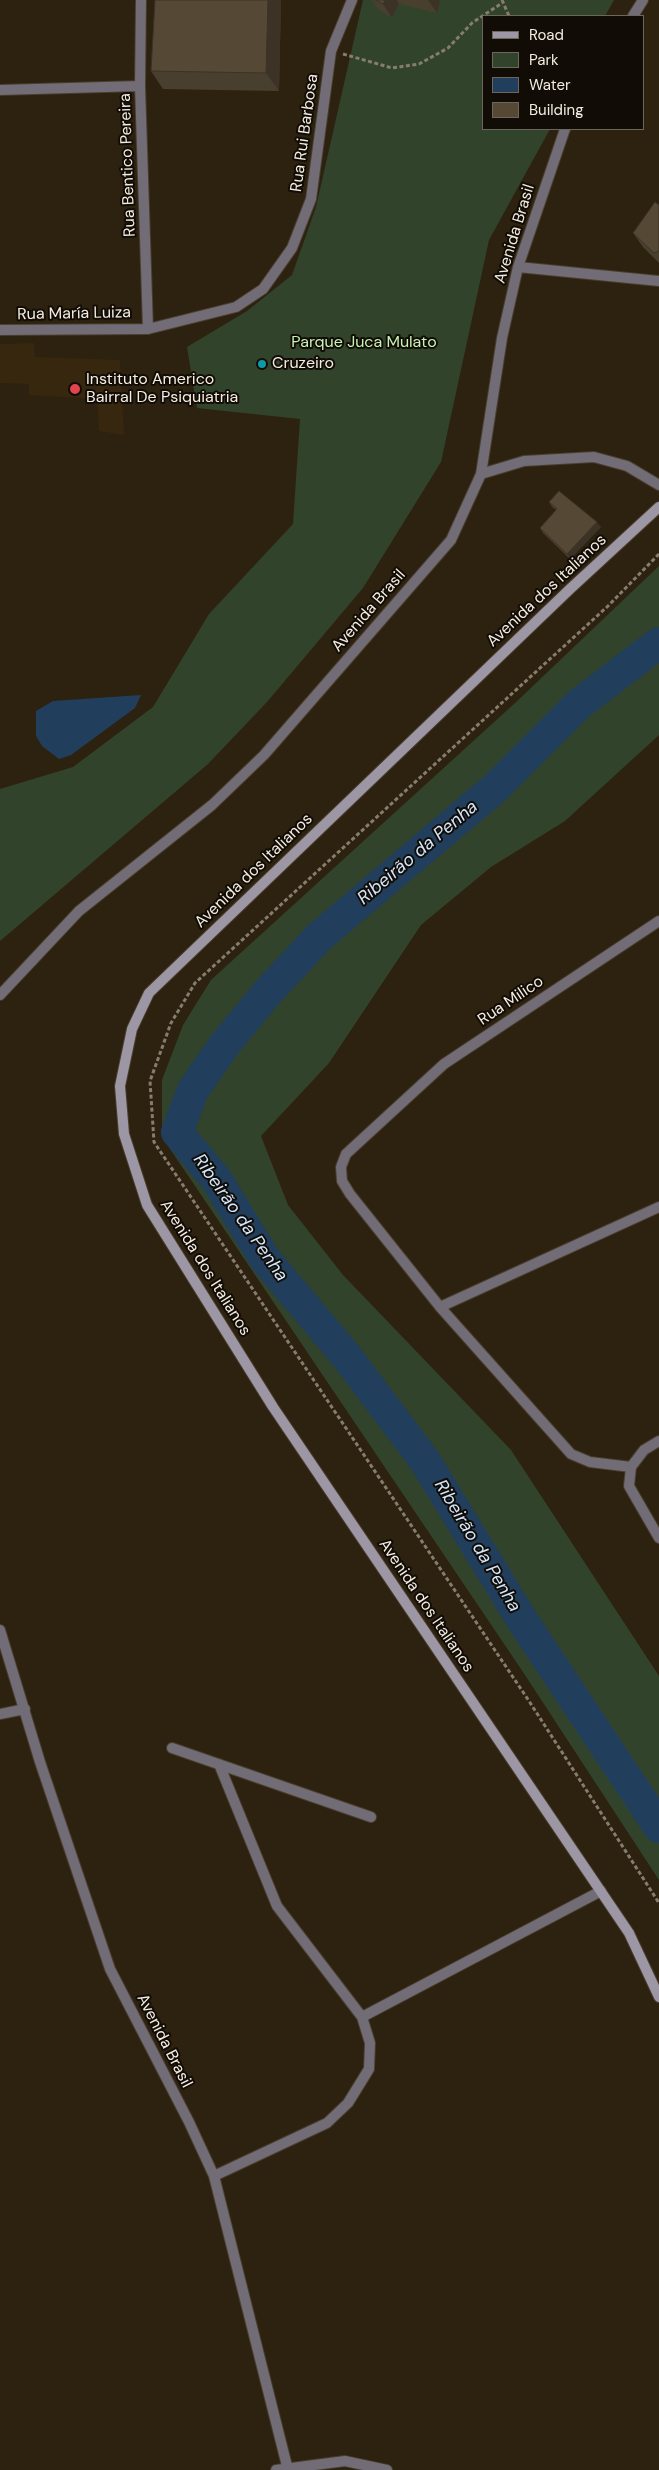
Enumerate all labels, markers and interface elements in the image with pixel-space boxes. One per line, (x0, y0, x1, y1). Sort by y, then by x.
legend (482, 15, 644, 130)
text: Road (529, 25, 564, 45)
text: Park (529, 50, 559, 70)
street label: Rua Rui Barbosa (287, 73, 323, 193)
text: Water (529, 75, 570, 95)
street label: Rua Bentico Pereira (116, 93, 140, 237)
text: Building (529, 100, 584, 120)
street label: Avenida Brasil (491, 182, 539, 286)
street label: Rua María Luiza (17, 303, 131, 325)
park label: Parque Juca Mulato (291, 333, 437, 353)
place label: Cruzeiro (272, 354, 334, 374)
marker: Cruzeiro (256, 358, 268, 370)
place label: Instituto Americo Bairral De Psiquiatria (86, 370, 238, 408)
marker: Instituto Americo Bairral De Psiquiatria (68, 382, 82, 396)
street label: Avenida dos Italianos (483, 531, 611, 651)
street label: Avenida Brasil (328, 566, 410, 656)
water label: Ribeirão da Penha (353, 796, 483, 910)
street label: Avenida dos Italianos (191, 810, 317, 932)
street label: Rua Milico (475, 972, 547, 1030)
water label: Ribeirão da Penha (188, 1150, 292, 1286)
street label: Avenida dos Italianos (155, 1197, 255, 1339)
water label: Ribeirão da Penha (429, 1476, 525, 1616)
street label: Avenida dos Italianos (374, 1536, 478, 1676)
street label: Avenida Brasil (132, 1991, 196, 2091)

